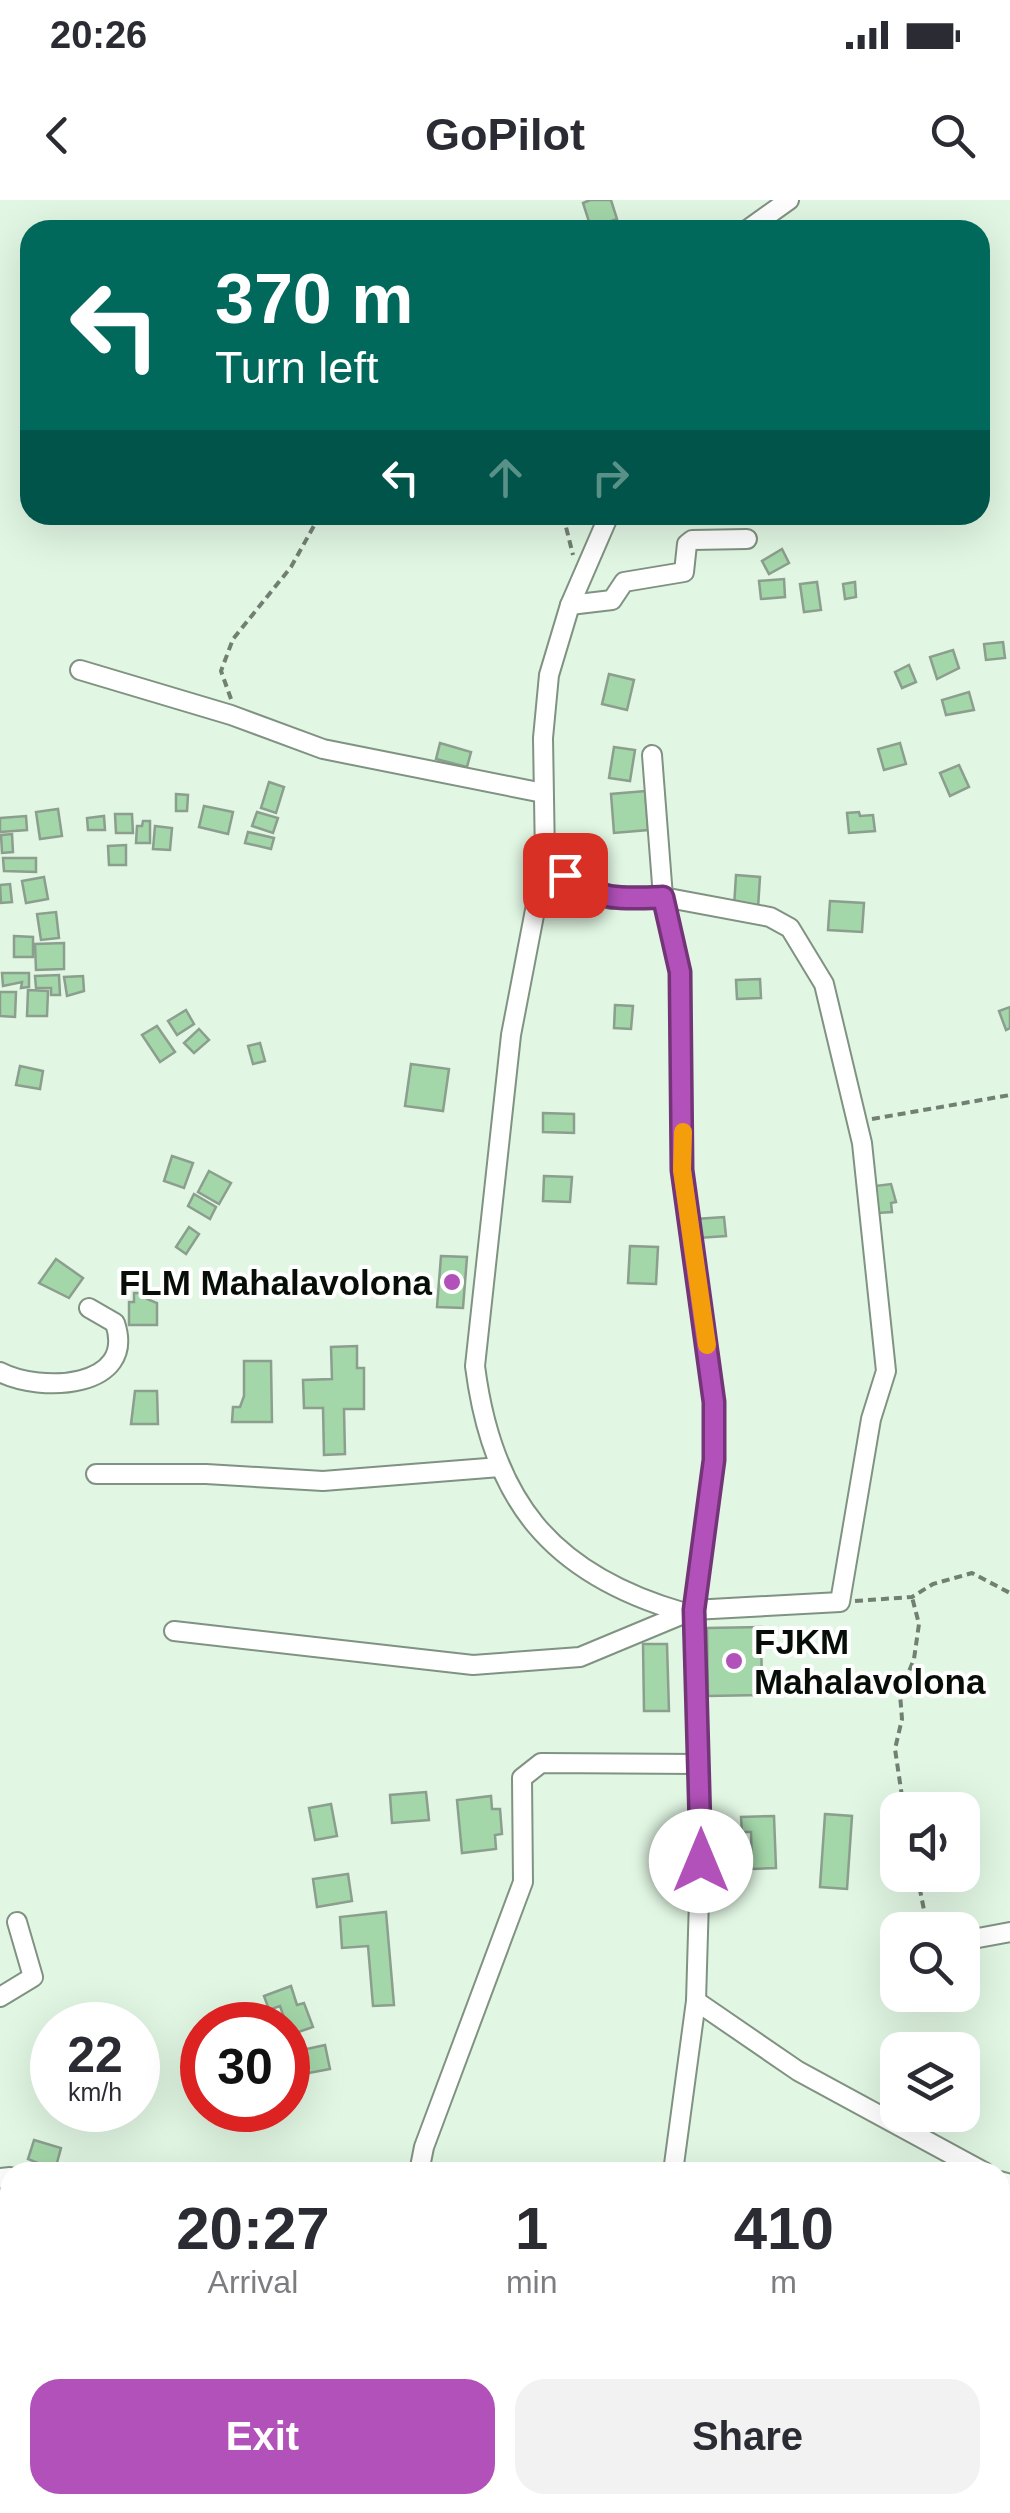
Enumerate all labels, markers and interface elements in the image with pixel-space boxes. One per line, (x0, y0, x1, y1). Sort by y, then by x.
text: 20:26 (50, 14, 147, 56)
icon: back (30, 108, 85, 163)
icon: search (925, 108, 980, 163)
text: GoPilot (425, 109, 585, 160)
icon: left (50, 260, 180, 390)
text: 370 m (215, 260, 413, 338)
text: Turn left (215, 342, 378, 393)
icon: left (373, 450, 428, 505)
icon: ahead (478, 450, 533, 505)
icon: right (583, 450, 638, 505)
pin (523, 833, 608, 918)
icon: arrive (538, 848, 593, 903)
place label: FLM Mahalavolona (119, 1263, 433, 1302)
marker: FLM Mahalavolona (441, 1271, 463, 1293)
place label: FJKM Mahalavolona (754, 1622, 986, 1701)
marker: FJKM Mahalavolona (723, 1650, 745, 1672)
map controls (880, 1792, 980, 2132)
button: sound (880, 1792, 980, 1892)
position arrow (649, 1809, 753, 1913)
button: search (880, 1912, 980, 2012)
speed limit sign: 30 (180, 2002, 310, 2132)
text: 22 (67, 2027, 123, 2083)
button: layers (880, 2032, 980, 2132)
text: km/h (68, 2078, 122, 2106)
text: 20:27 (176, 2195, 330, 2262)
text: 1 (515, 2195, 548, 2262)
text: 410 (734, 2195, 834, 2262)
text: Arrival (208, 2264, 298, 2300)
text: min (506, 2264, 557, 2300)
text: m (770, 2264, 797, 2300)
button: Exit (30, 2379, 495, 2494)
button: Share (515, 2379, 980, 2494)

